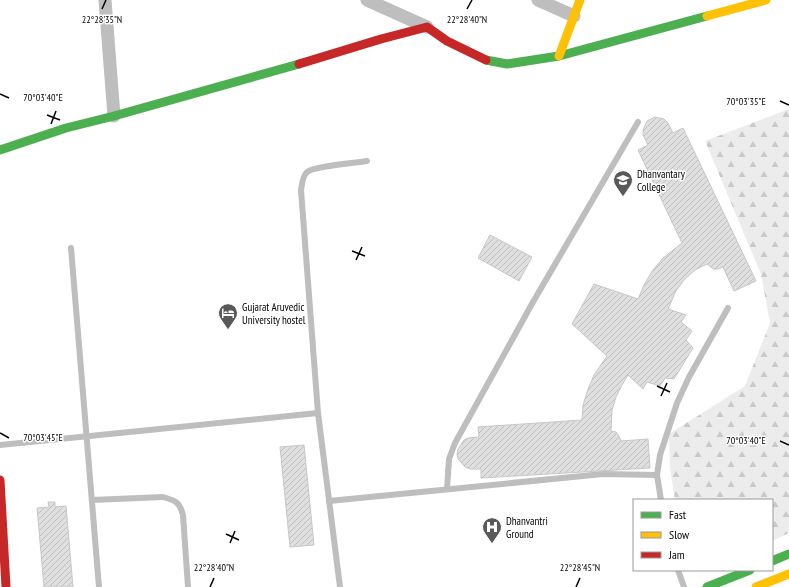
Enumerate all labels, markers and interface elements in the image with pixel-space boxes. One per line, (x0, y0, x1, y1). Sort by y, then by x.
text: 22°28'35"N (82, 13, 122, 26)
text: 22°28'40"N (447, 13, 487, 26)
text: 70°03'40"E (23, 91, 63, 104)
text: 70°03'35"E (726, 95, 766, 108)
place label: Dhanvantary College (637, 167, 686, 194)
school or university icon: Dhanvantary College (612, 169, 634, 197)
place label: Gujarat Aruvedic University hostel (242, 300, 306, 327)
hotel icon: Gujarat Aruvedic University hostel (217, 302, 239, 330)
text: 70°03'45"E (23, 431, 63, 444)
text: 70°03'40"E (726, 434, 766, 447)
legend (633, 499, 773, 571)
text: Fast (669, 507, 687, 522)
place label: Dhanvantri Ground (506, 514, 548, 541)
hospital icon: Dhanvantri Ground (481, 516, 503, 544)
text: Slow (669, 527, 690, 542)
text: Jam (668, 547, 685, 562)
text: 22°28'40"N (194, 561, 234, 574)
text: 22°28'45"N (560, 561, 600, 574)

